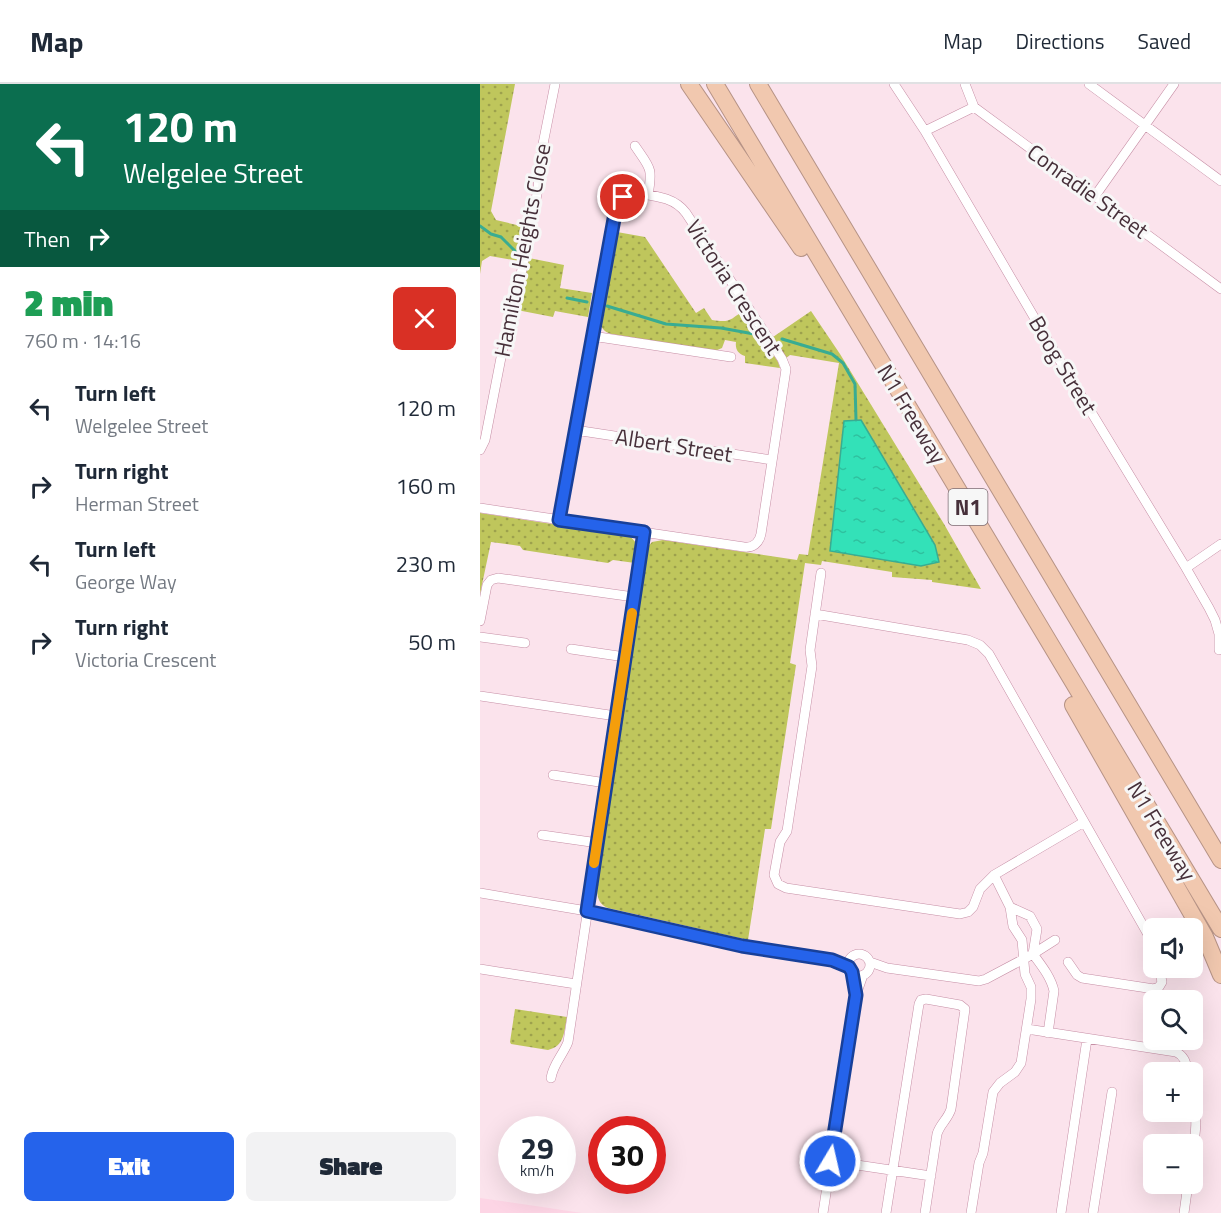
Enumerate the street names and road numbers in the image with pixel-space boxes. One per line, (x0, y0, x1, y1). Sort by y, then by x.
street label: Conradie Street (1020, 135, 1156, 247)
street label: Hamilton Heights Close (485, 140, 559, 360)
street label: Victoria Crescent (677, 213, 791, 362)
street label: Boog Street (1020, 309, 1106, 421)
street label: N1 Freeway (869, 358, 955, 471)
street label: Albert Street (613, 419, 735, 471)
road number: N1 (948, 489, 988, 525)
street label: N1 Freeway (1119, 775, 1205, 888)

